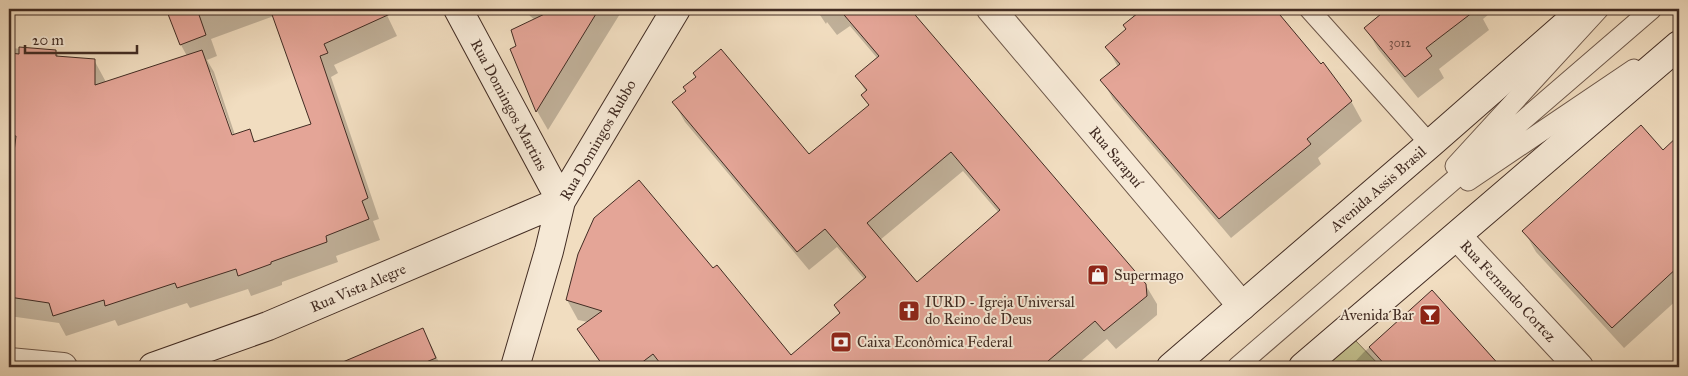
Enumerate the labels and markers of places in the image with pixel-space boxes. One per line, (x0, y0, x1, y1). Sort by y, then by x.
shop icon: Supermago (1086, 263, 1110, 287)
place label: Supermago (1114, 266, 1184, 284)
place label: IURD - Igreja Universal do Reino de Deus (925, 293, 1076, 328)
church icon: IURD - Igreja Universal do Reino de Deus (897, 299, 921, 323)
bar icon: Avenida Bar (1418, 303, 1442, 327)
place label: Avenida Bar (1339, 306, 1414, 324)
bank icon: Caixa Econômica Federal (829, 330, 853, 354)
place label: Caixa Econômica Federal (857, 333, 1013, 351)

